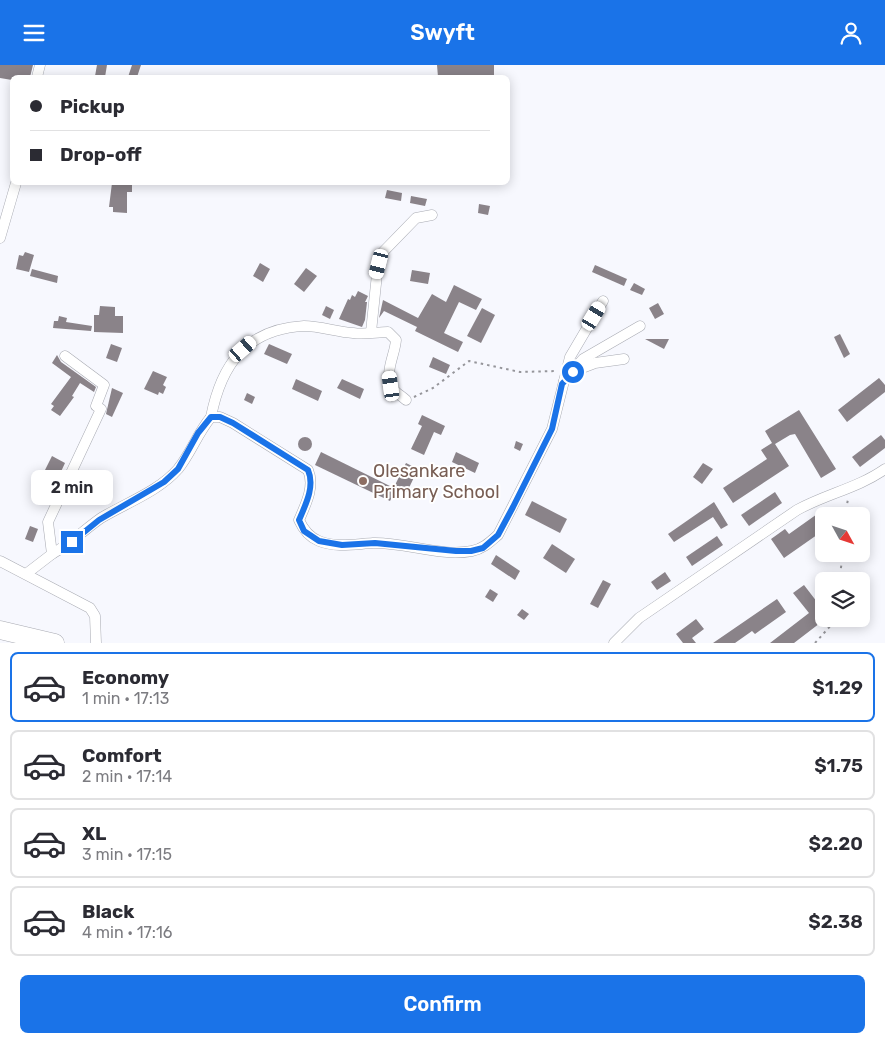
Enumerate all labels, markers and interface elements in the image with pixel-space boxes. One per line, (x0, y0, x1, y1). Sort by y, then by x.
icon: menu (20, 19, 48, 47)
text: Swyft (410, 19, 475, 46)
icon: person (837, 19, 865, 47)
text: Pickup (60, 95, 125, 118)
text: Drop-off (60, 143, 142, 166)
car (368, 248, 389, 280)
car (579, 299, 608, 333)
car (226, 333, 259, 365)
route start (562, 361, 584, 383)
car (381, 370, 400, 402)
place label: Olesankare Primary School (373, 460, 500, 503)
callout: 2 min (31, 469, 113, 505)
marker: Olesankare Primary School (357, 475, 369, 487)
text: 2 min (51, 478, 93, 497)
north arrow (815, 507, 870, 563)
map controls (815, 507, 870, 627)
route end (61, 531, 83, 553)
button: layers (815, 572, 870, 627)
icon: car (22, 665, 67, 710)
text: Economy (82, 666, 169, 689)
text: $1.29 (812, 676, 863, 699)
text: 1 min · 17:13 (82, 689, 169, 708)
icon: car (22, 743, 67, 788)
text: Comfort (82, 744, 162, 767)
text: $1.75 (814, 754, 863, 777)
text: 2 min · 17:14 (82, 767, 172, 786)
icon: car (22, 821, 67, 866)
text: XL (82, 822, 106, 845)
text: $2.20 (809, 832, 863, 855)
text: 3 min · 17:15 (82, 845, 172, 864)
icon: car (22, 899, 67, 944)
text: Black (82, 900, 134, 923)
text: $2.38 (808, 910, 863, 933)
text: 4 min · 17:16 (82, 923, 172, 942)
button: Confirm (20, 975, 865, 1033)

